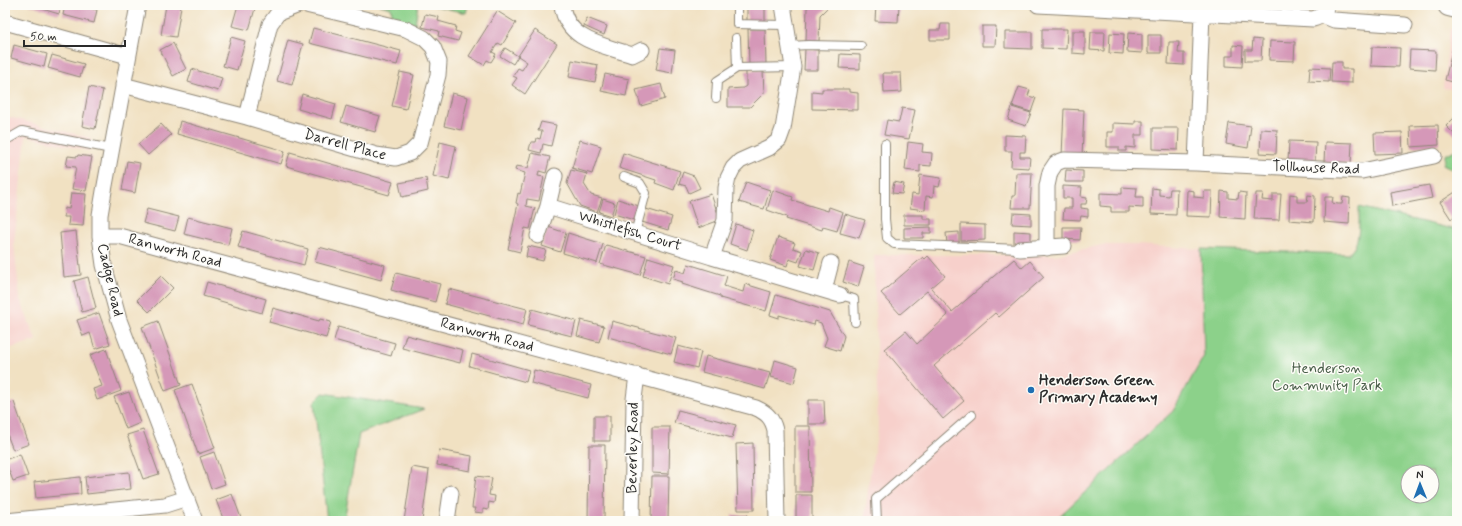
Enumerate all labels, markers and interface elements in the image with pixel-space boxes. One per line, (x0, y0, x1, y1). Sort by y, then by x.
scale bar (24, 22, 125, 48)
text: 50 m (30, 29, 57, 45)
street label: Darrell Place (302, 124, 389, 166)
street label: Tollhouse Road (1272, 156, 1360, 180)
street label: Whistlefish Court (576, 206, 684, 256)
street label: Ranworth Road (126, 229, 224, 273)
street label: Cadge Road (91, 242, 128, 319)
street label: Ranworth Road (438, 313, 536, 357)
park label: Henderson Community Park (1272, 359, 1382, 396)
place label: Henderson Green Primary Academy (1039, 371, 1158, 408)
marker: Henderson Green Primary Academy (1026, 385, 1036, 395)
street label: Beverley Road (622, 402, 644, 494)
north arrow (1400, 464, 1440, 504)
text: N (1416, 468, 1424, 482)

